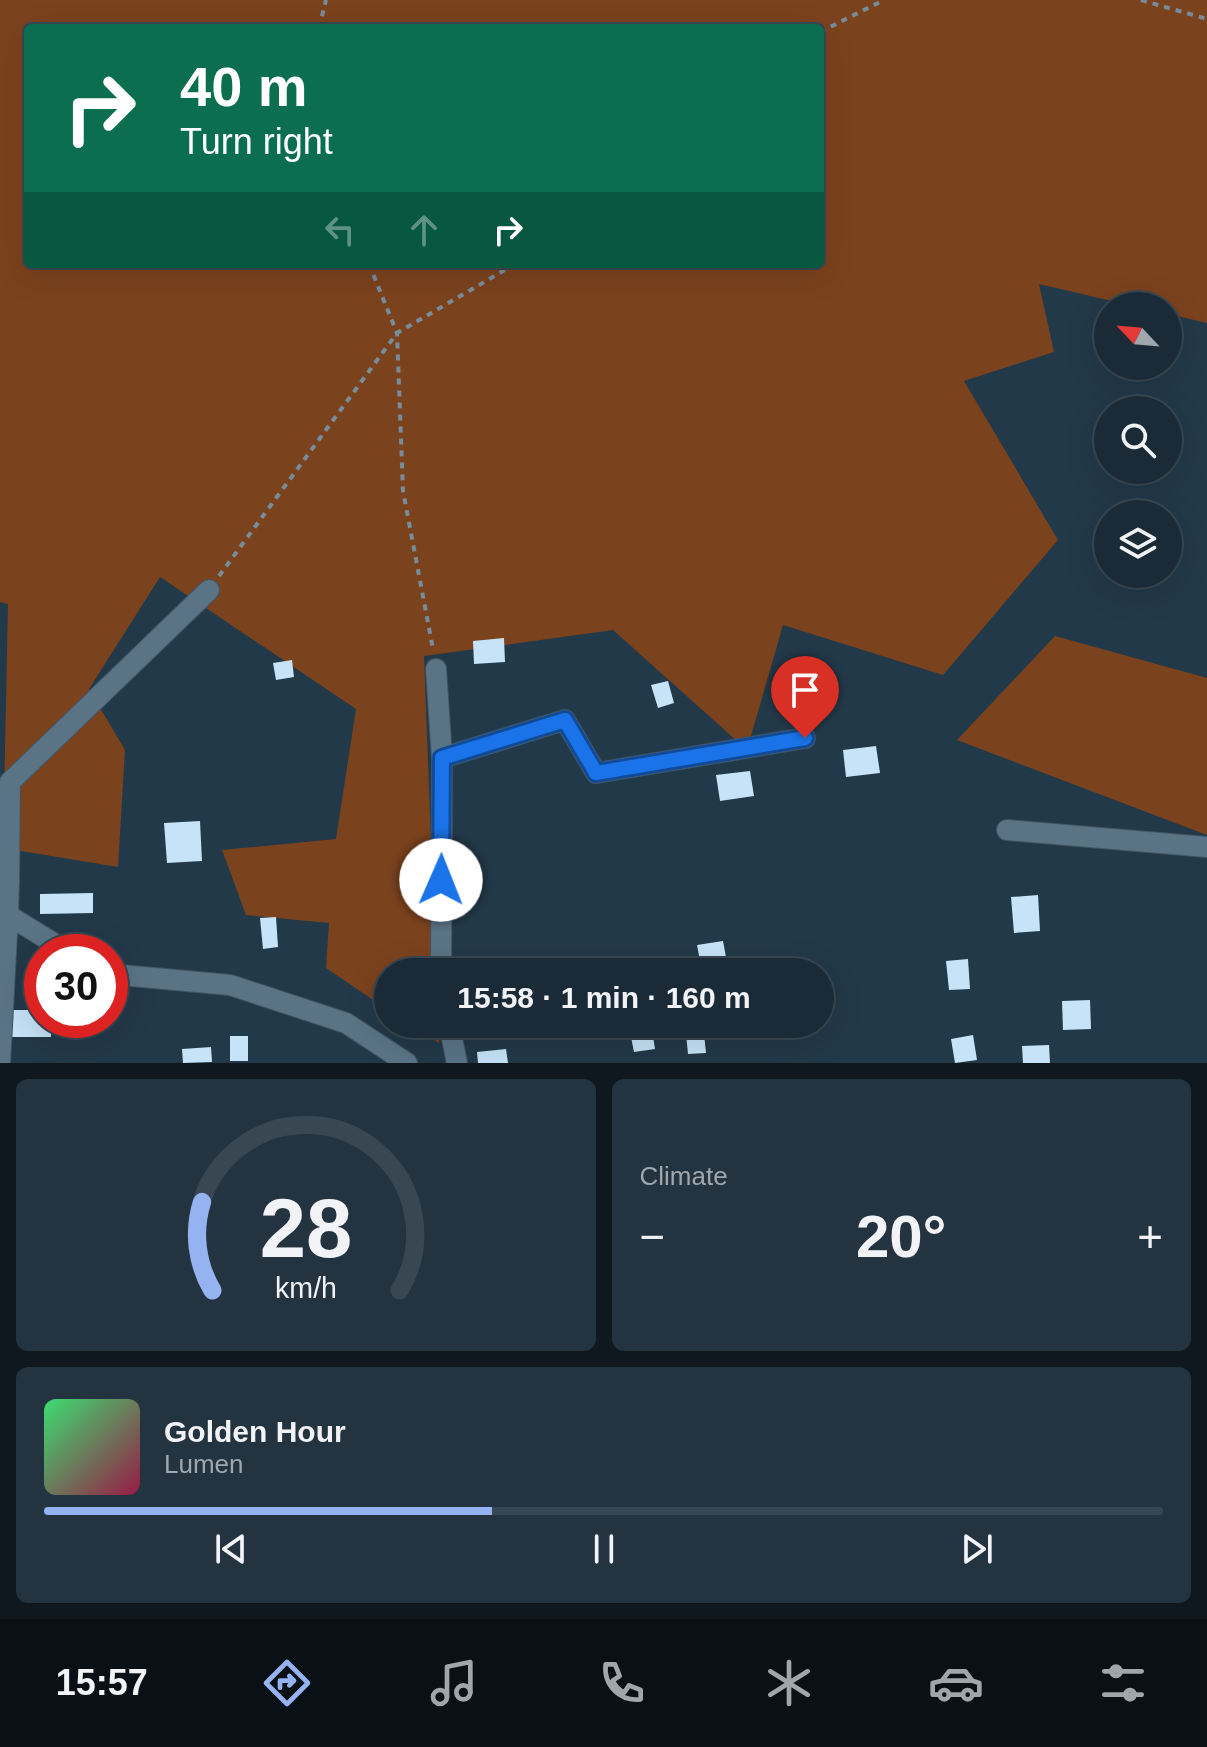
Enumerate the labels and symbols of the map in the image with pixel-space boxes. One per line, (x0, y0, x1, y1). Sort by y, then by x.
north arrow (1094, 292, 1182, 380)
pin (771, 656, 839, 738)
position arrow (399, 838, 483, 922)
speed limit sign: 30 (24, 934, 128, 1038)

